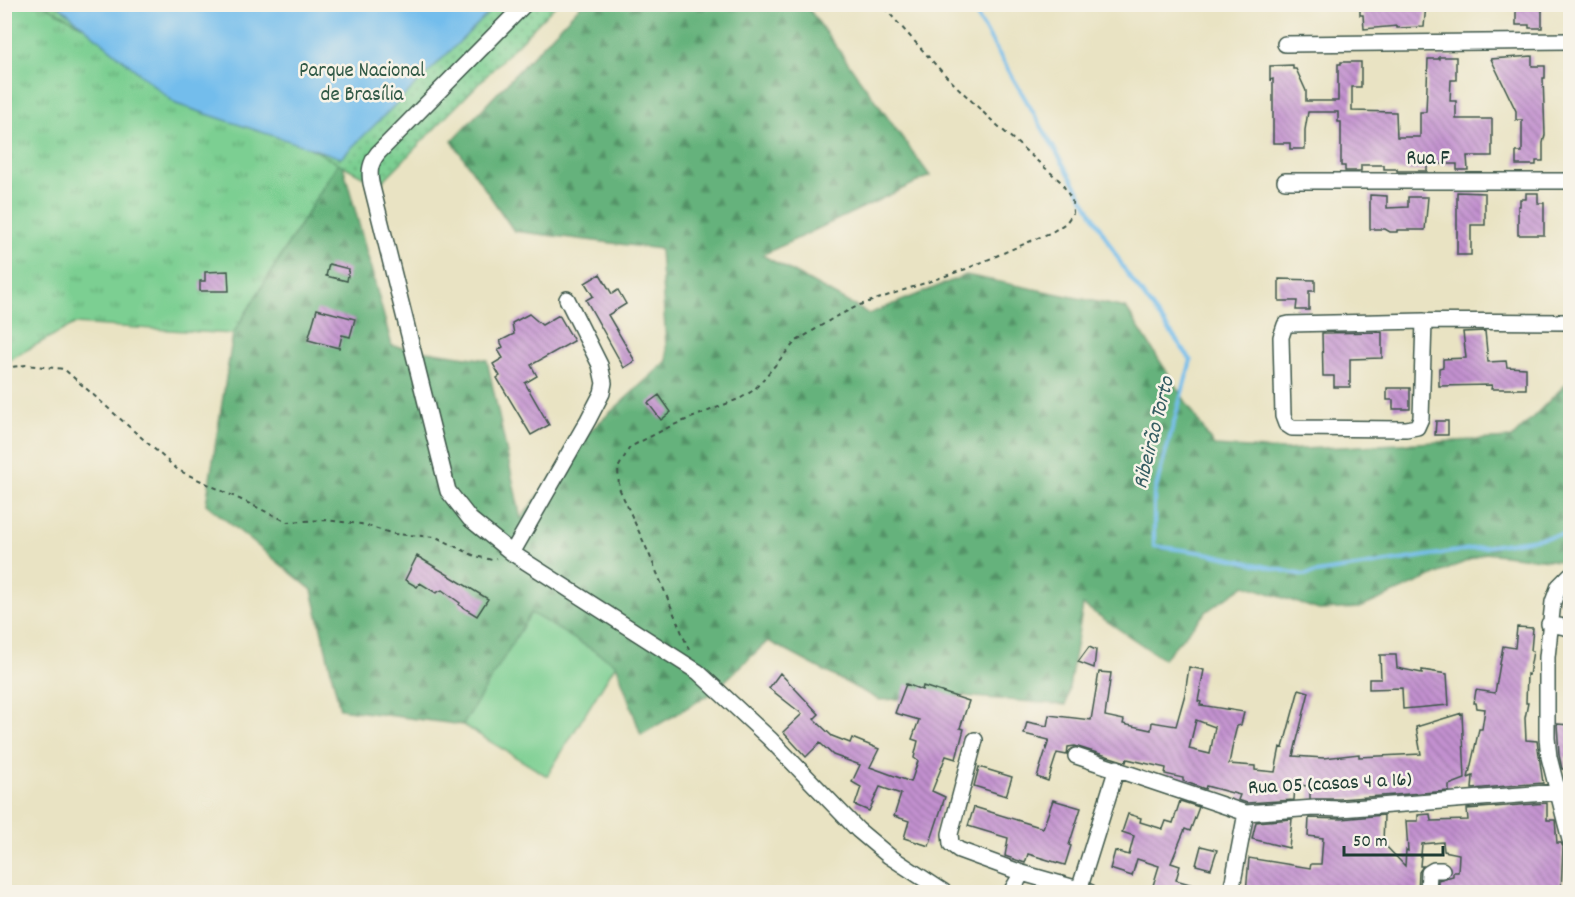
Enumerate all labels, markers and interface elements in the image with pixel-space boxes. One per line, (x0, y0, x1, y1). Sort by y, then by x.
park label: Parque Nacional de Brasília (299, 57, 425, 111)
street label: Rua F (1406, 145, 1450, 175)
water label: Ribeirão Torto (1126, 372, 1184, 492)
street label: Rua 05 (casas 4 a 16) (1247, 766, 1413, 804)
scale bar (1344, 819, 1443, 857)
text: 50 m (1353, 830, 1388, 855)

